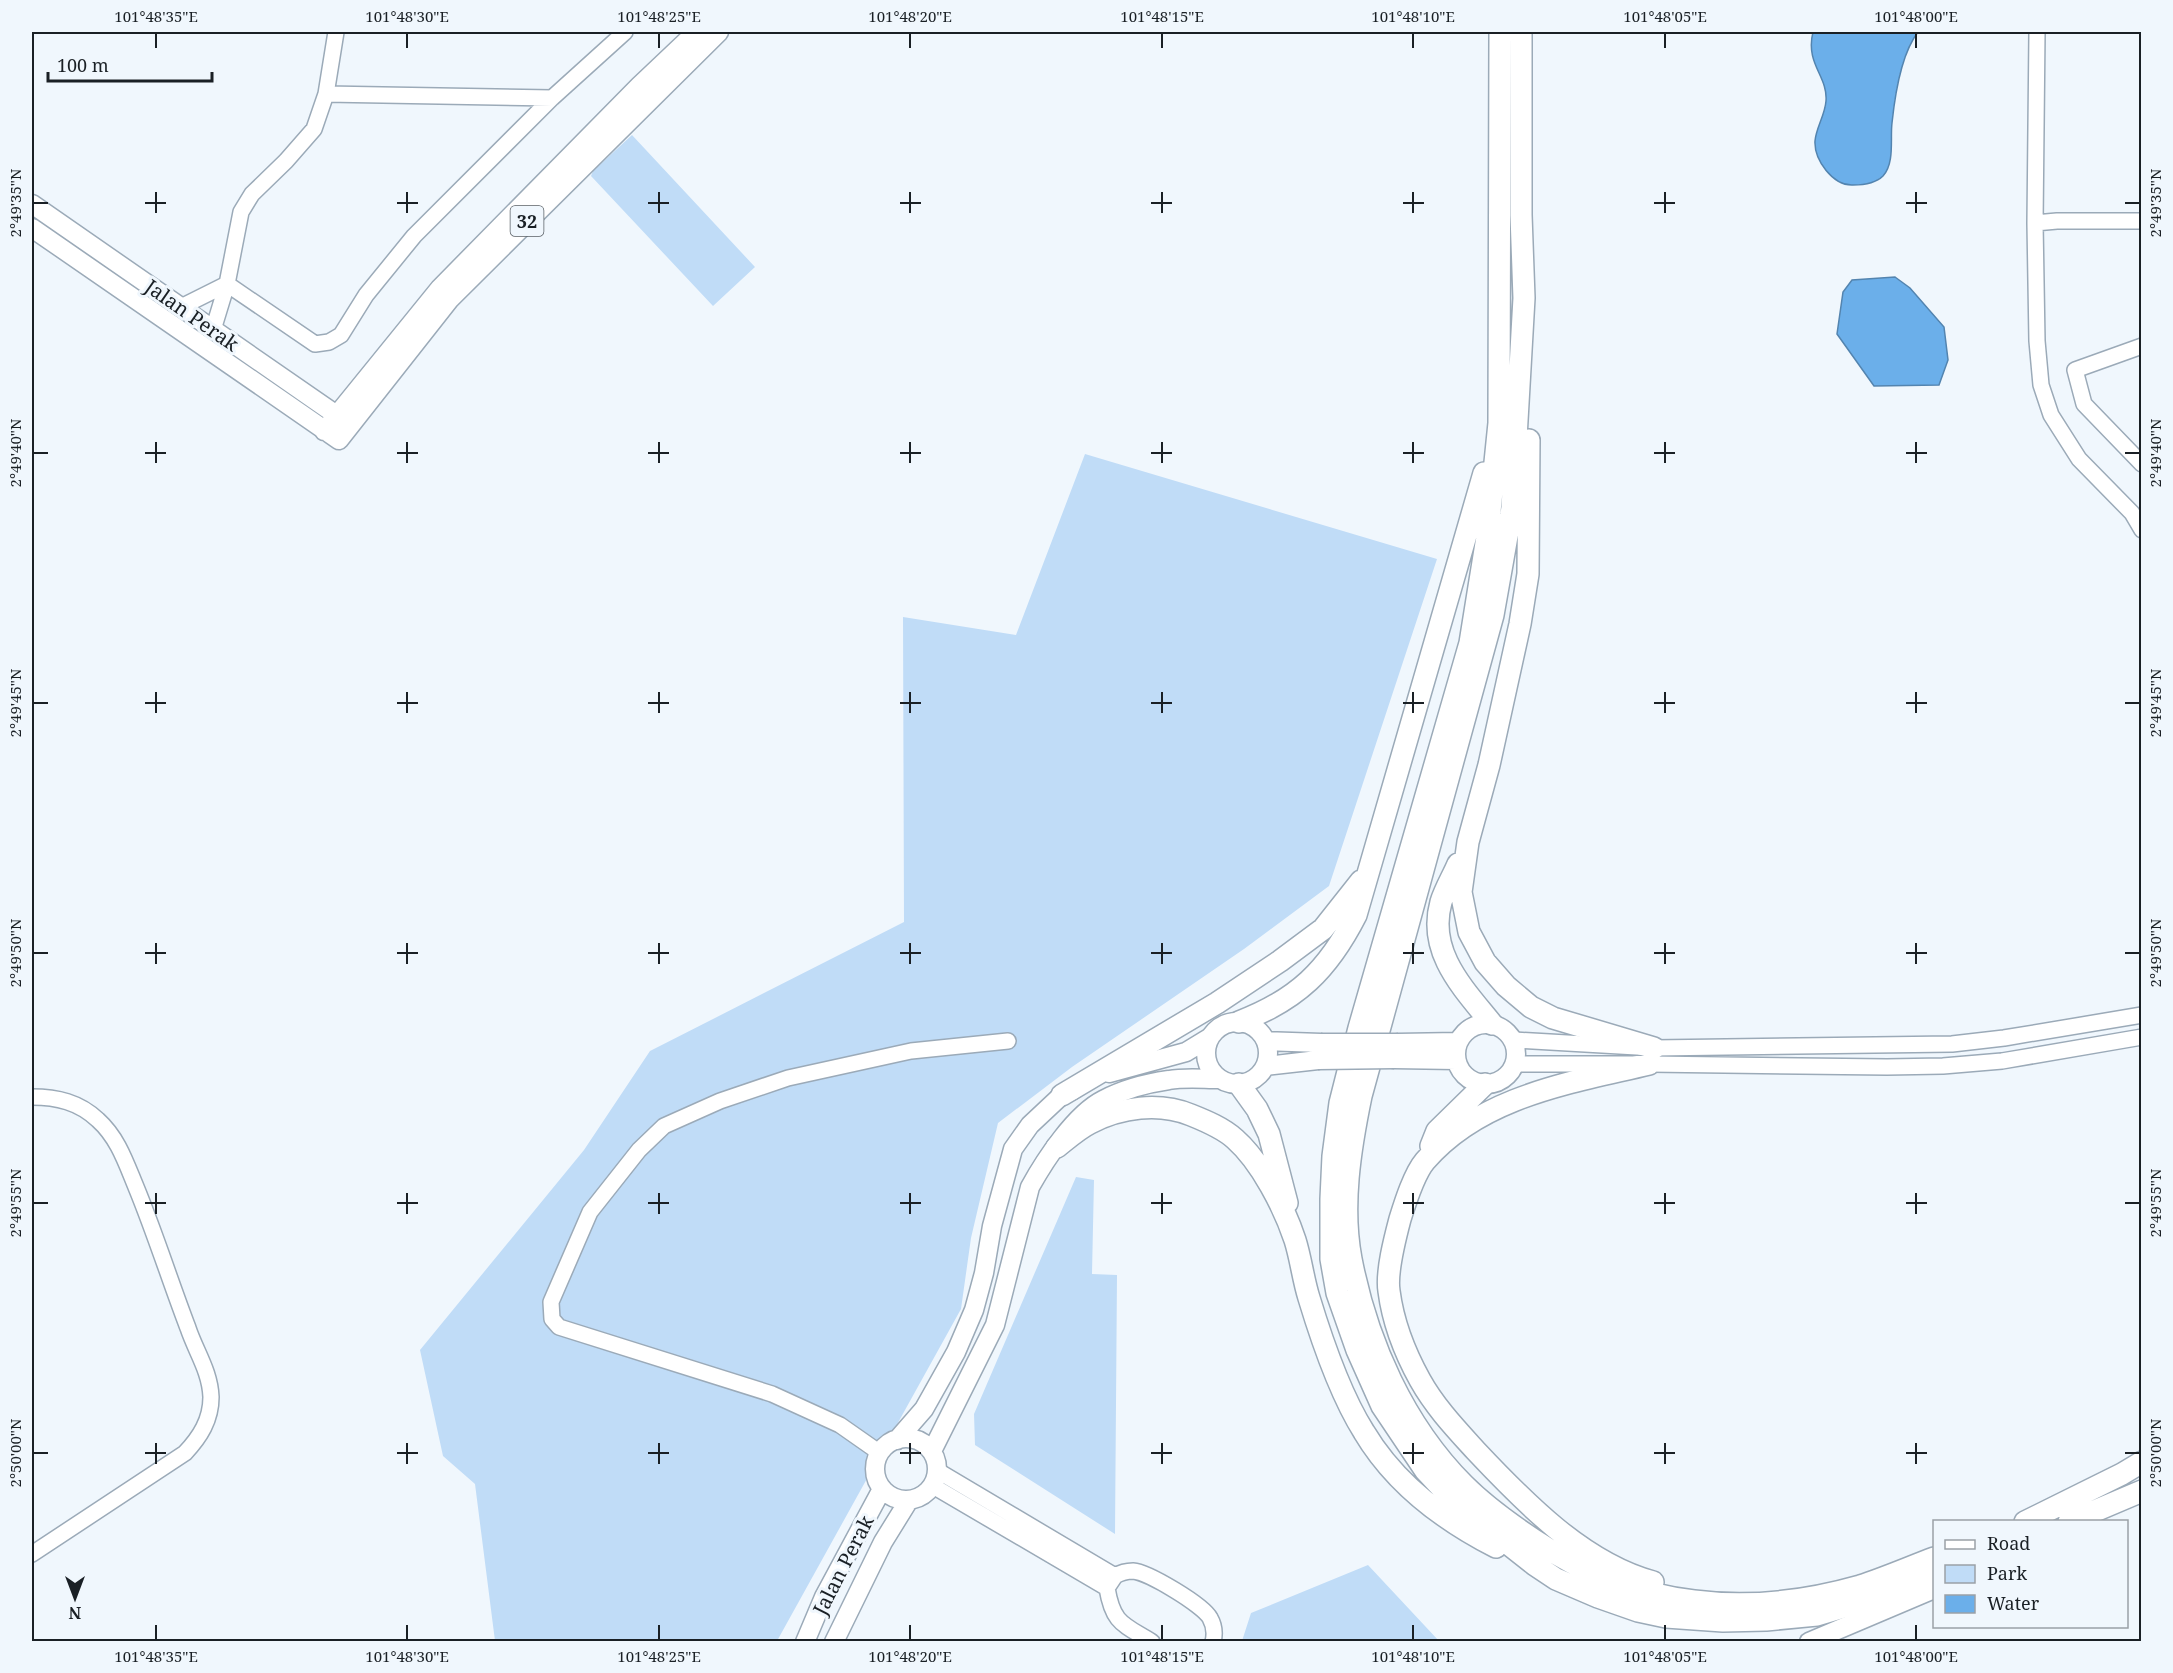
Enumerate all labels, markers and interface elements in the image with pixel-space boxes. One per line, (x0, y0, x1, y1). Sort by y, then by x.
text: 101°48'35"E (114, 6, 198, 26)
text: 101°48'30"E (365, 6, 449, 26)
text: 101°48'25"E (617, 6, 701, 26)
text: 101°48'20"E (868, 6, 952, 26)
text: 101°48'15"E (1120, 6, 1204, 26)
text: 101°48'10"E (1371, 6, 1455, 26)
text: 101°48'05"E (1623, 6, 1707, 26)
text: 101°48'00"E (1874, 6, 1958, 26)
scale bar (48, 45, 212, 83)
text: 100 m (57, 53, 109, 77)
text: 2°49'35"N (5, 168, 25, 237)
text: 2°49'35"N (2145, 168, 2165, 237)
road number: 32 (510, 206, 544, 236)
street label: Jalan Perak (139, 272, 245, 357)
text: 2°49'40"N (5, 418, 25, 487)
text: 2°49'40"N (2145, 418, 2165, 487)
text: 2°49'45"N (5, 668, 25, 737)
text: 2°49'45"N (2145, 668, 2165, 737)
text: 2°49'50"N (5, 918, 25, 987)
text: 2°49'50"N (2145, 918, 2165, 987)
text: 2°49'55"N (5, 1168, 25, 1237)
text: 2°49'55"N (2145, 1168, 2165, 1237)
text: 2°50'00"N (5, 1418, 25, 1487)
text: 2°50'00"N (2145, 1418, 2165, 1487)
street label: Jalan Perak (806, 1510, 880, 1620)
legend (1933, 1520, 2128, 1628)
text: Road (1987, 1531, 2030, 1555)
text: Park (1987, 1561, 2027, 1585)
north arrow (45, 1568, 105, 1628)
text: Water (1987, 1591, 2040, 1615)
text: N (68, 1602, 81, 1624)
text: 101°48'35"E (114, 1646, 198, 1666)
text: 101°48'30"E (365, 1646, 449, 1666)
text: 101°48'25"E (617, 1646, 701, 1666)
text: 101°48'20"E (868, 1646, 952, 1666)
text: 101°48'15"E (1120, 1646, 1204, 1666)
text: 101°48'10"E (1371, 1646, 1455, 1666)
text: 101°48'05"E (1623, 1646, 1707, 1666)
text: 101°48'00"E (1874, 1646, 1958, 1666)

